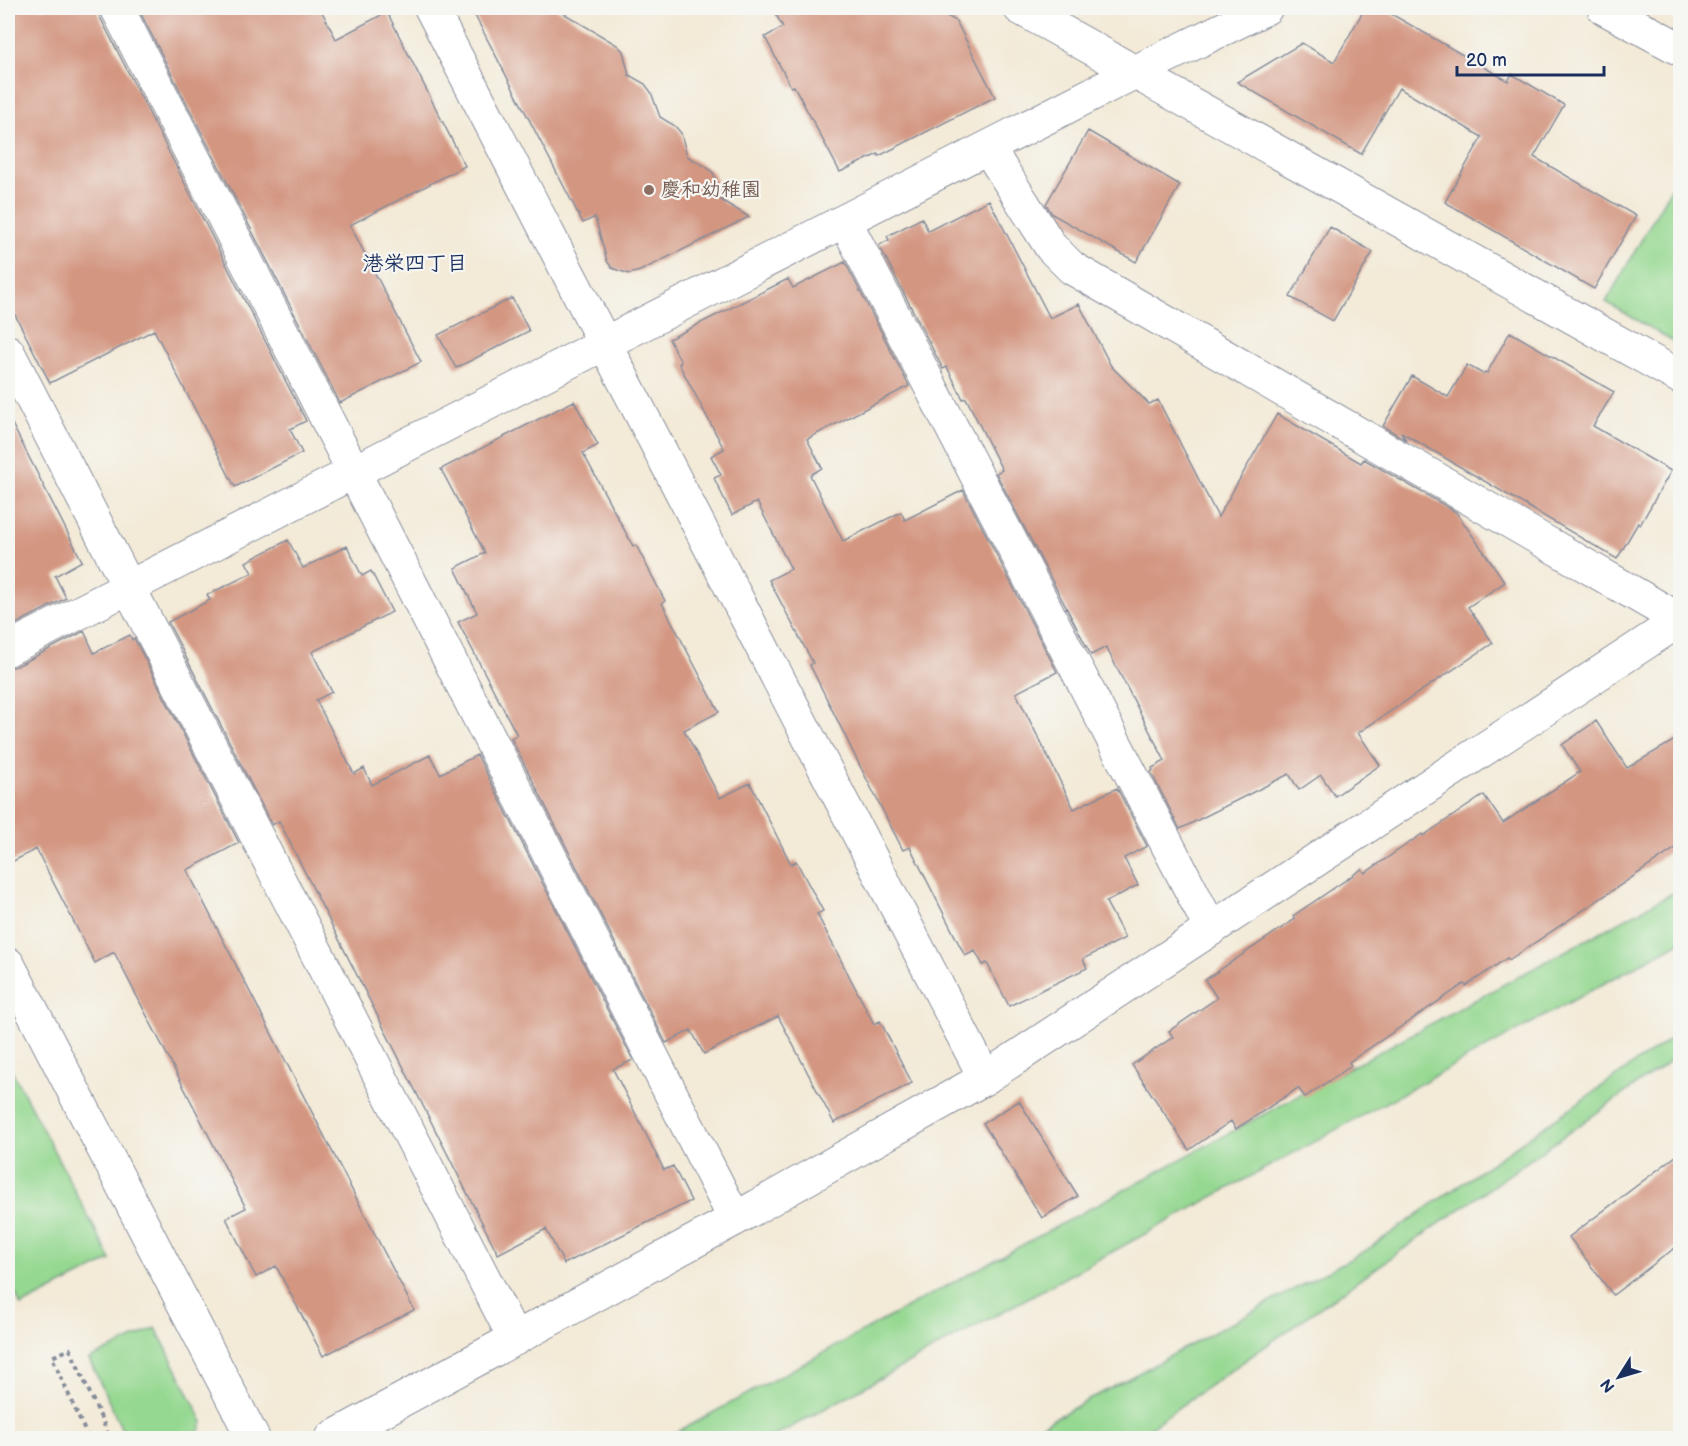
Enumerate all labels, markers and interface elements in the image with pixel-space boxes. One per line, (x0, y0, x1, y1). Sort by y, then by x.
scale bar (1457, 39, 1604, 77)
text: 20 m (1466, 50, 1507, 71)
place label: 慶和幼稚園 (661, 178, 761, 202)
marker: 慶和幼稚園 (642, 183, 656, 197)
district label: 港栄四丁目 (363, 251, 468, 276)
north arrow (1589, 1347, 1649, 1407)
text: N (1597, 1375, 1619, 1396)

